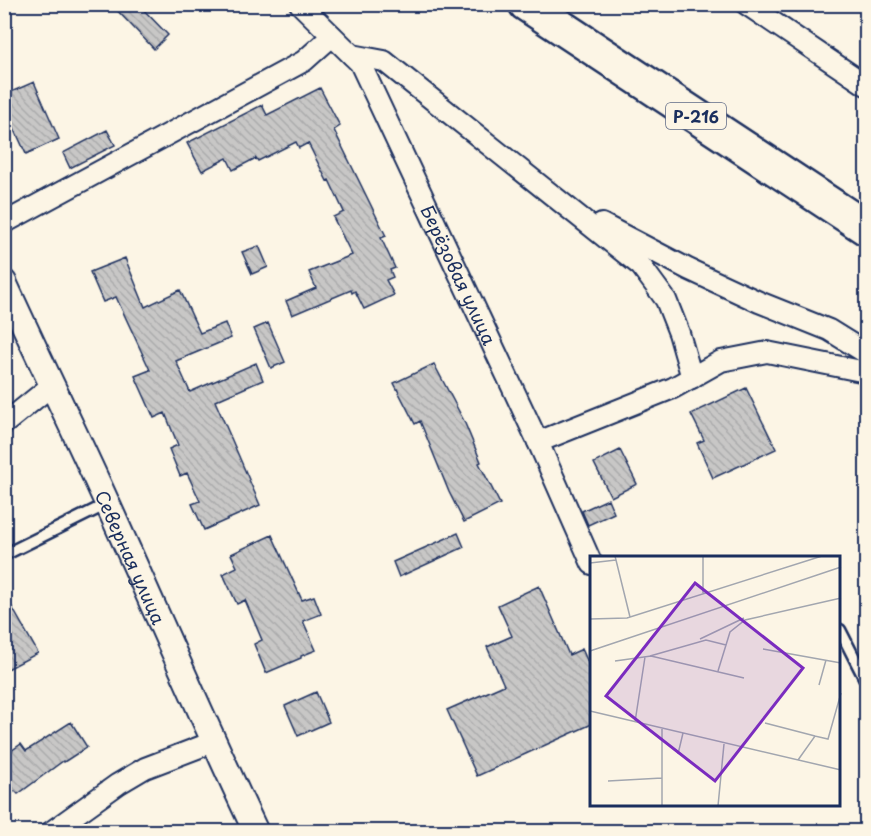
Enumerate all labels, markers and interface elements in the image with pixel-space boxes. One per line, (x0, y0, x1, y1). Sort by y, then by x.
road number: Р-216 (666, 103, 726, 129)
street label: Берёзовая улица (415, 200, 504, 350)
street label: Северная улица (89, 485, 173, 629)
inset map (590, 556, 841, 806)

